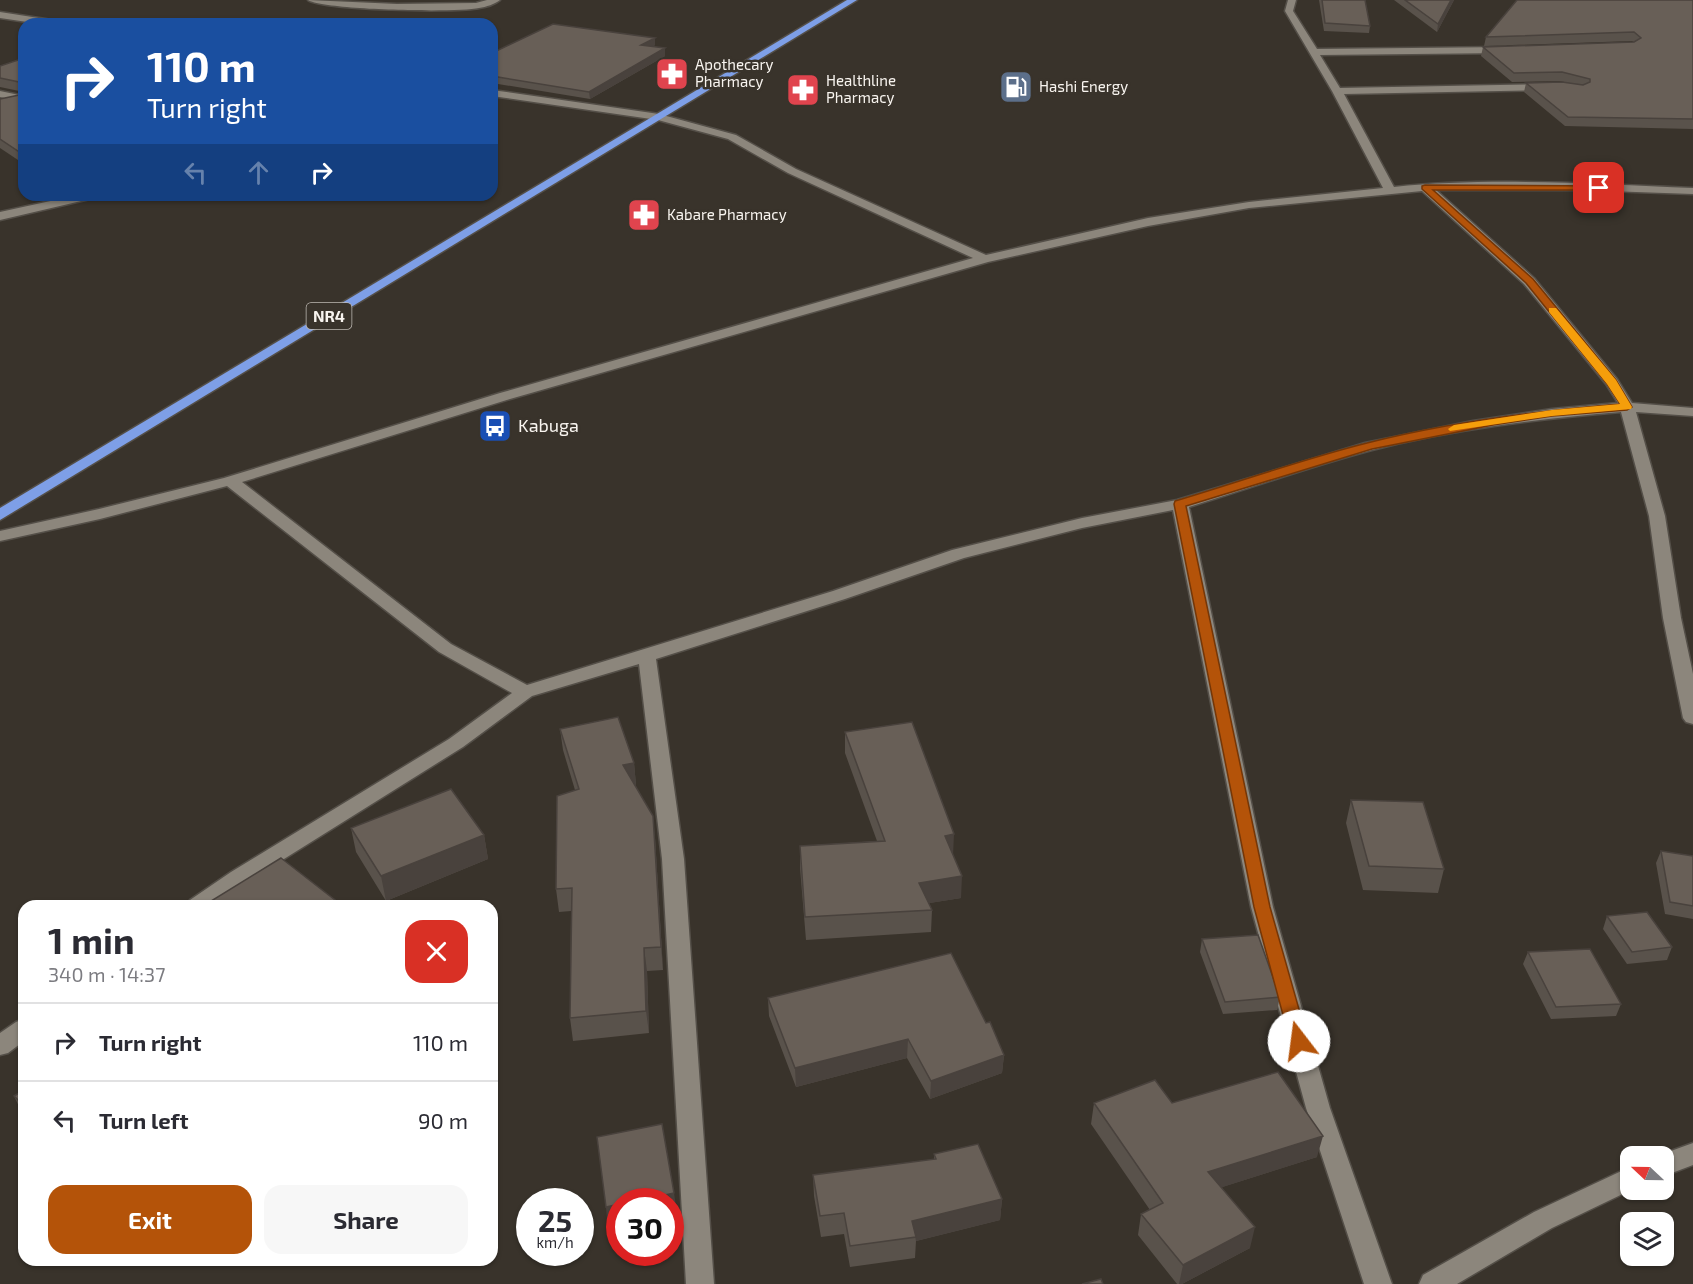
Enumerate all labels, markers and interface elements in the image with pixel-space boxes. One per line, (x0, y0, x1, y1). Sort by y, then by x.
text: 110 m (147, 40, 256, 90)
icon: right (48, 42, 126, 120)
place label: Apothecary Pharmacy (695, 55, 774, 90)
pharmacy icon: Apothecary Pharmacy (654, 56, 690, 92)
fuel station icon: Hashi Energy (998, 69, 1034, 105)
place label: Healthline Pharmacy (826, 71, 896, 106)
pharmacy icon: Healthline Pharmacy (785, 72, 821, 108)
place label: Hashi Energy (1039, 77, 1128, 95)
text: Turn right (147, 91, 267, 123)
icon: left (179, 156, 212, 189)
icon: ahead (242, 156, 275, 189)
icon: right (305, 156, 338, 189)
pin (1573, 162, 1624, 213)
icon: arrive (1582, 171, 1615, 204)
pharmacy icon: Kabare Pharmacy (626, 197, 662, 233)
place label: Kabare Pharmacy (667, 205, 787, 223)
road number: NR4 (306, 303, 352, 329)
bus stop icon: Kabuga (477, 408, 513, 444)
place label: Kabuga (518, 414, 579, 436)
text: 1 min (48, 918, 135, 961)
button: close (405, 920, 468, 983)
text: 340 m · 14:37 (48, 962, 165, 986)
position arrow (1267, 1009, 1331, 1073)
icon: right (48, 1026, 81, 1059)
text: Turn right (99, 1029, 201, 1055)
text: 110 m (413, 1029, 468, 1055)
icon: left (48, 1104, 81, 1137)
text: Turn left (99, 1107, 188, 1133)
text: 90 m (418, 1107, 468, 1133)
north arrow (1620, 1146, 1674, 1200)
map controls (1620, 1146, 1674, 1266)
button: Exit (48, 1185, 252, 1254)
button: Share (264, 1185, 468, 1254)
speed limit sign: 30 (606, 1188, 684, 1266)
text: 25 (538, 1202, 572, 1238)
button: layers (1620, 1212, 1674, 1266)
text: km/h (536, 1233, 574, 1251)

